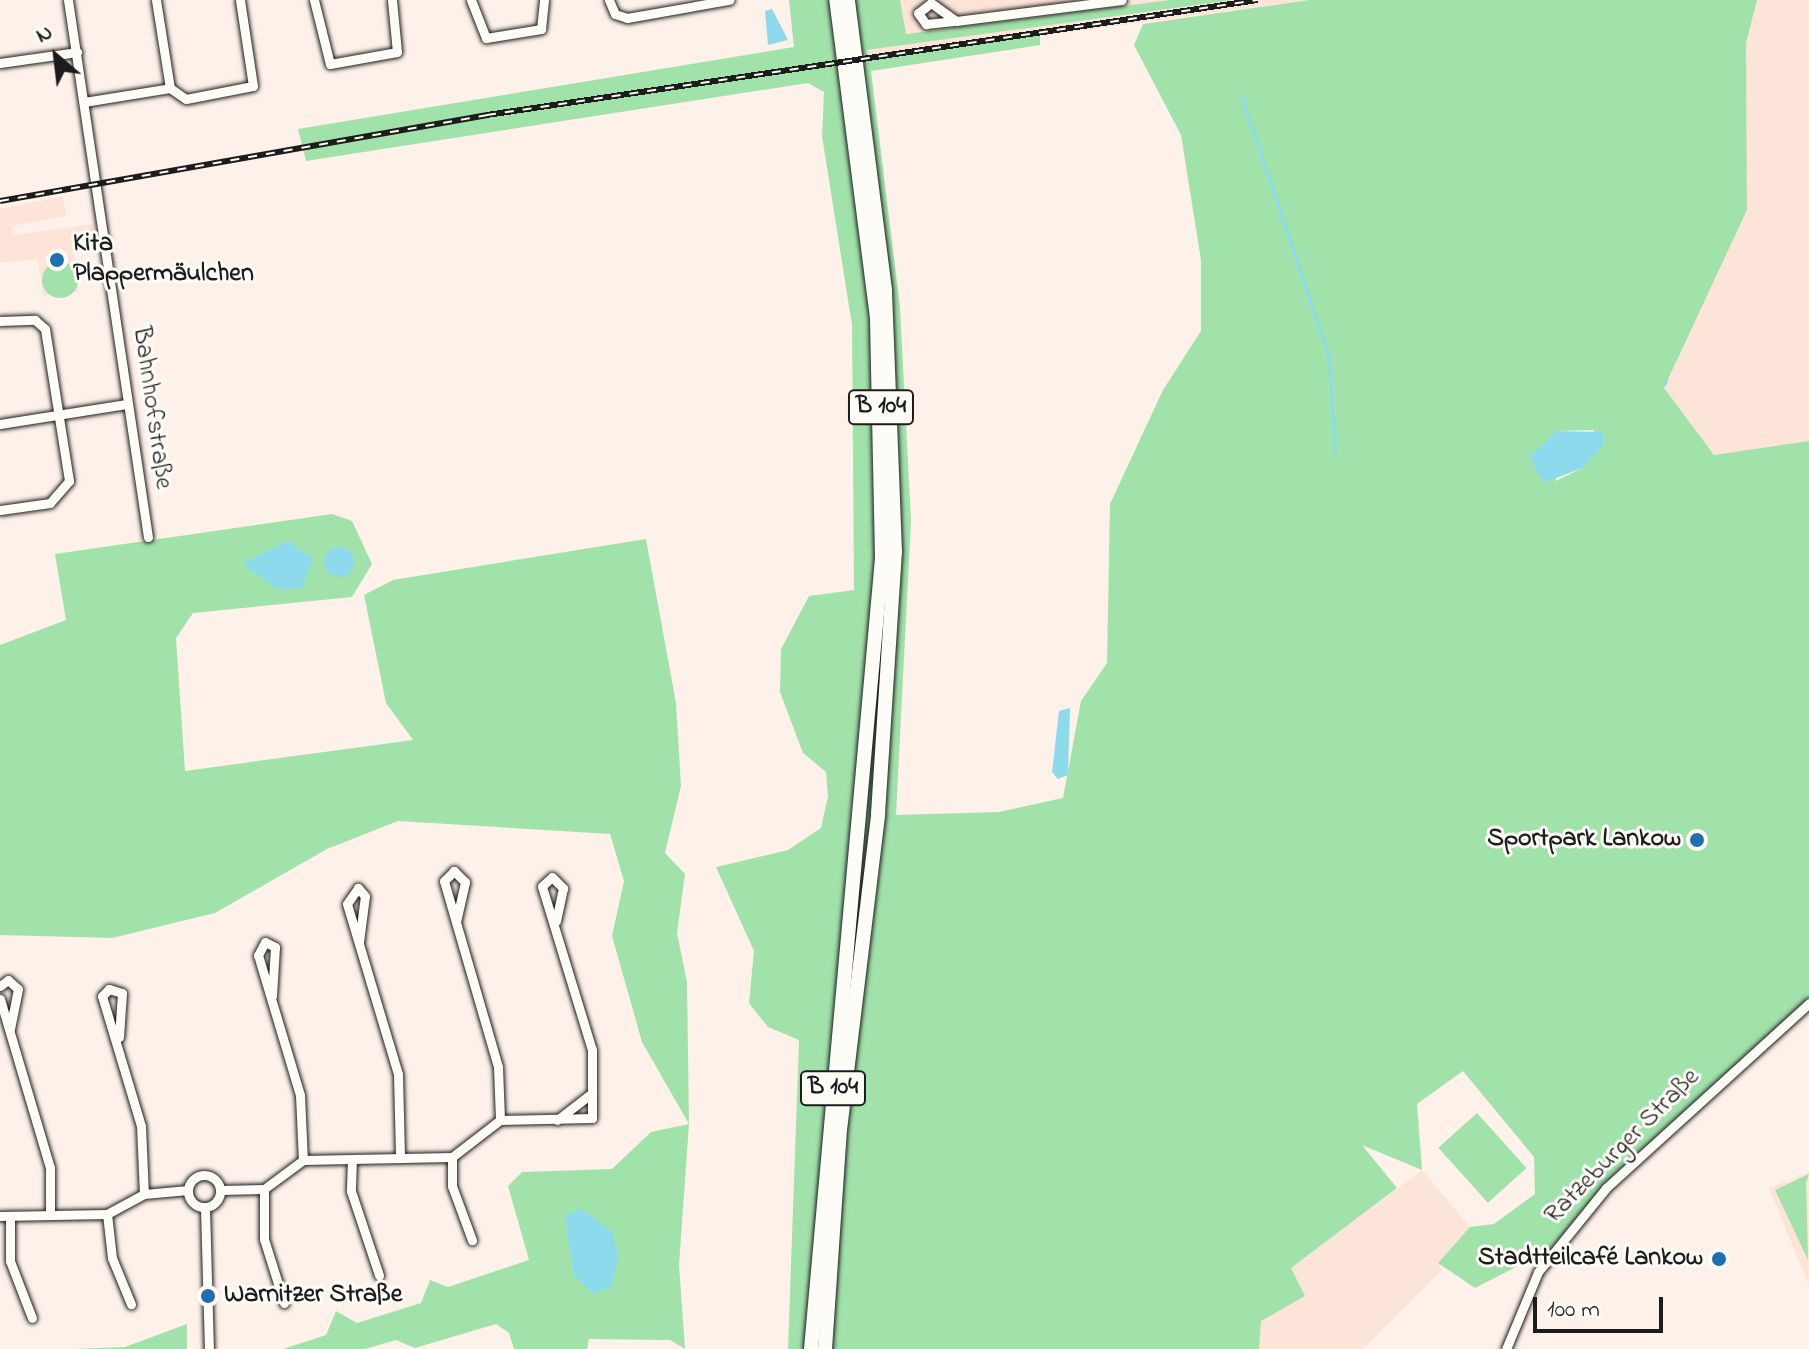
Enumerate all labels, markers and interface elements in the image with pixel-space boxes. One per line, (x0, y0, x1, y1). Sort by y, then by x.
north arrow (16, 16, 96, 96)
text: N (31, 17, 59, 52)
place label: Kita Plappermäulchen (73, 229, 254, 290)
marker: Kita Plappermäulchen (48, 251, 66, 269)
street label: Bahnhofstraße (124, 325, 178, 491)
road number: B 104 (847, 387, 915, 427)
place label: Sportpark Lankow (1487, 824, 1681, 856)
marker: Sportpark Lankow (1688, 831, 1706, 849)
street label: Ratzeburger Straße (1539, 1063, 1707, 1231)
road number: B 104 (799, 1068, 867, 1108)
place label: Stadtteilcafé Lankow (1478, 1243, 1703, 1275)
marker: Stadtteilcafé Lankow (1710, 1250, 1728, 1268)
place label: Warnitzer Straße (224, 1280, 402, 1312)
scale bar (1537, 1281, 1667, 1331)
marker: Warnitzer Straße (199, 1287, 217, 1305)
text: 100 m (1547, 1293, 1600, 1328)

